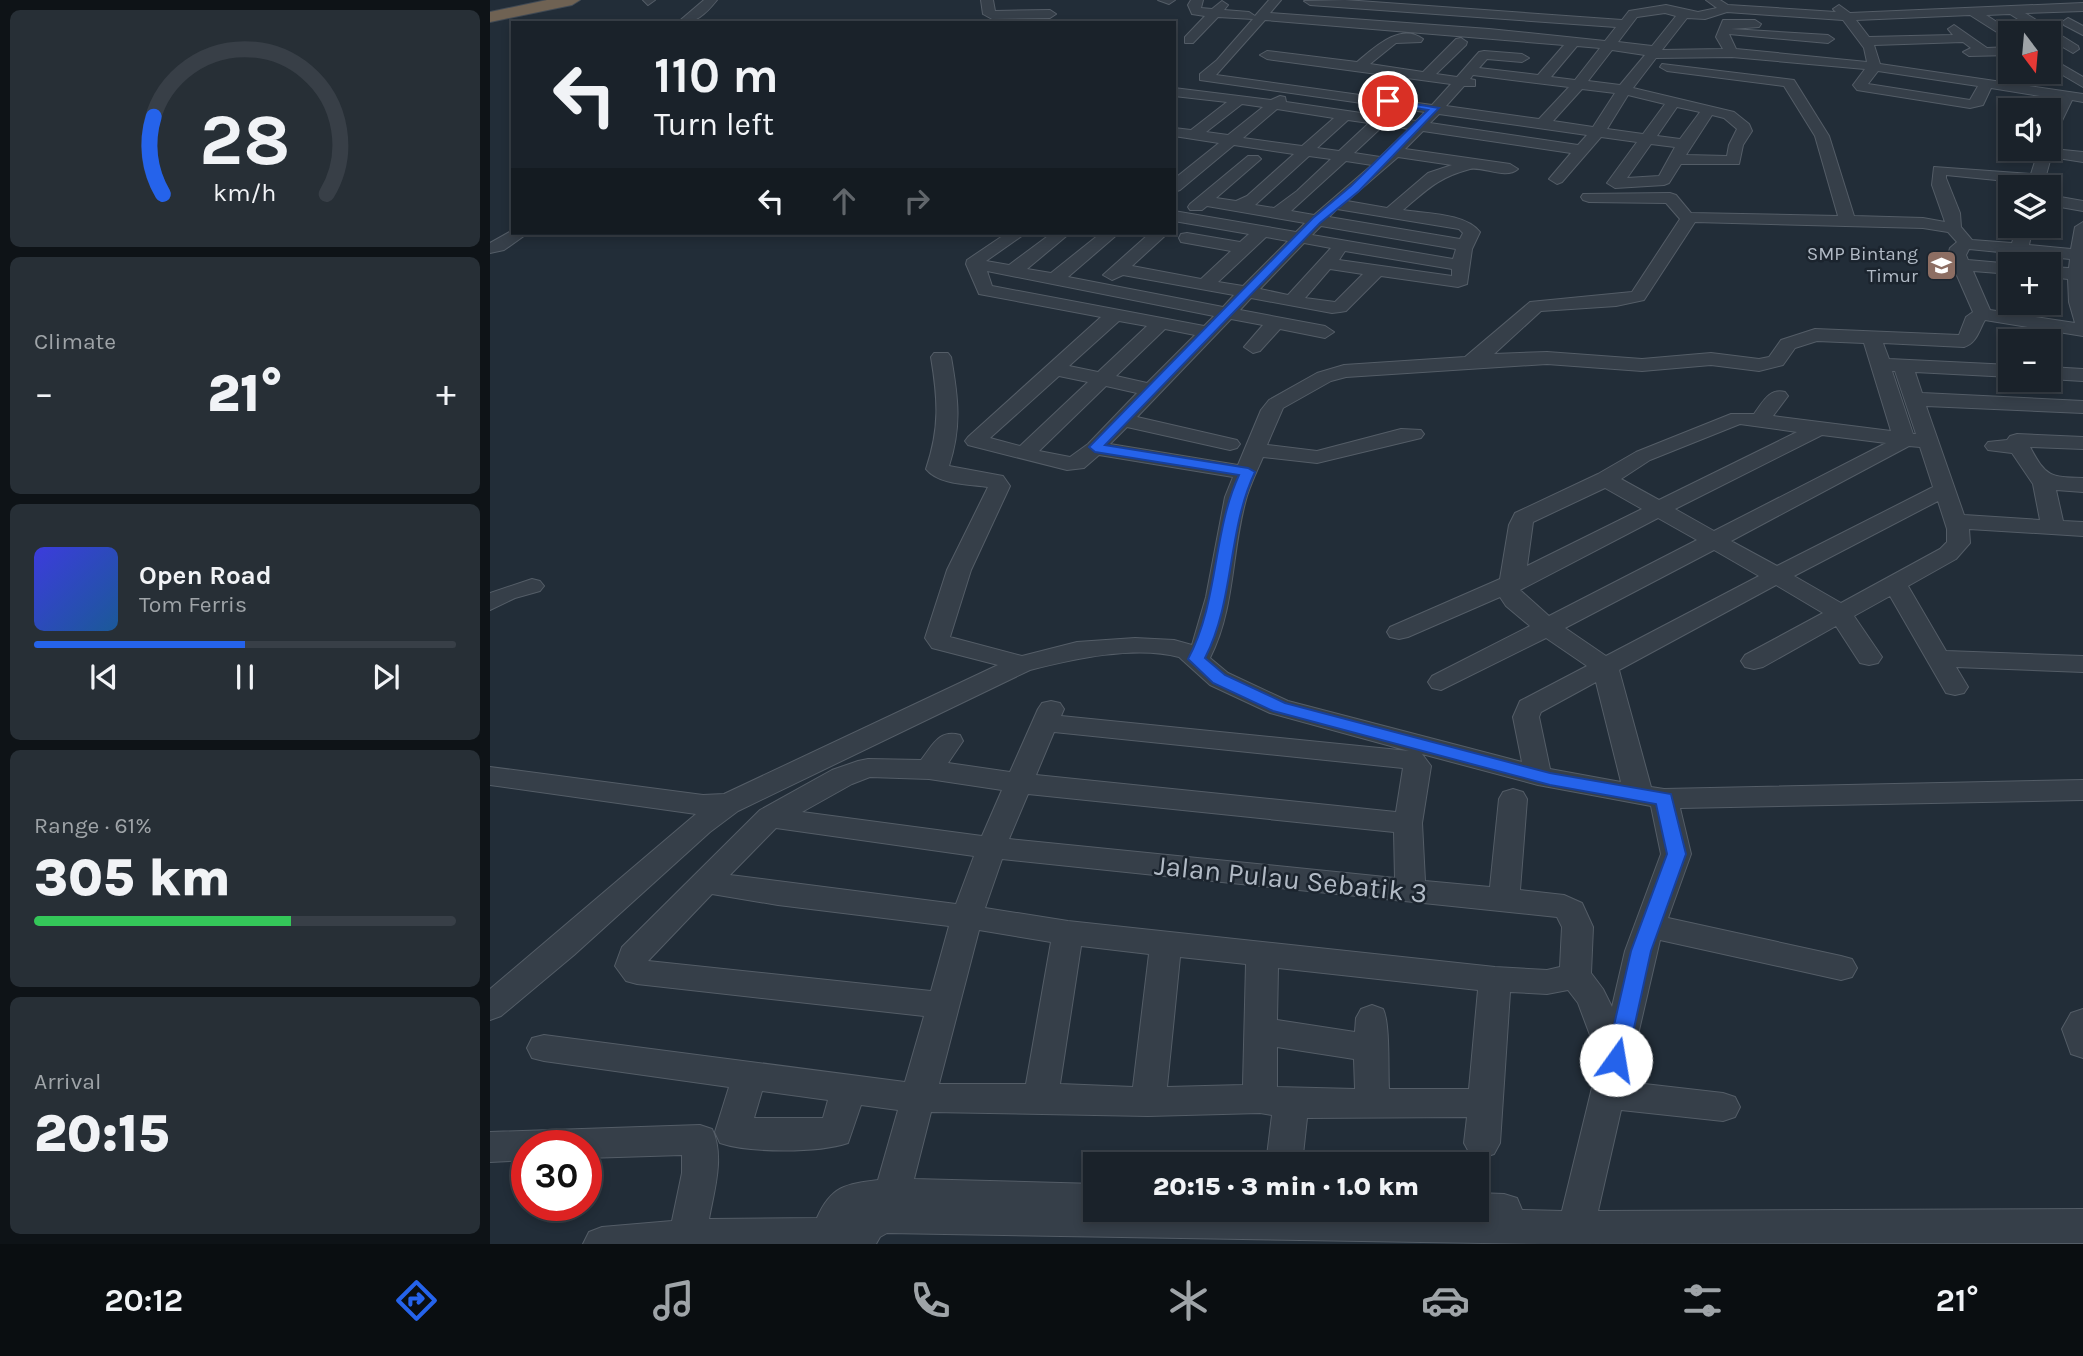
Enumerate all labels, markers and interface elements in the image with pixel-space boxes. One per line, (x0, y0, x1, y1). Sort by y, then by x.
north arrow (1998, 21, 2062, 84)
map controls (1998, 21, 2061, 392)
text: 110 m (654, 47, 779, 104)
icon: left (539, 49, 630, 140)
pin (1358, 71, 1418, 131)
icon: arrive (1369, 82, 1407, 120)
text: 28 (199, 98, 291, 183)
button: sound (1998, 98, 2061, 161)
text: Turn left (654, 106, 774, 143)
button: layers (1998, 175, 2061, 238)
text: km/h (213, 178, 277, 207)
icon: left (752, 182, 790, 220)
icon: ahead (825, 182, 863, 220)
icon: right (898, 182, 936, 220)
place label: SMP Bintang Timur (1807, 243, 1918, 287)
school or university icon: SMP Bintang Timur (1924, 248, 1958, 282)
button: + (1998, 252, 2061, 315)
text: Climate (34, 328, 116, 355)
button: − (1998, 329, 2061, 392)
text: 21° (207, 363, 283, 424)
text: − (34, 371, 54, 416)
text: + (436, 371, 456, 416)
text: Open Road (139, 560, 272, 591)
text: Tom Ferris (139, 591, 247, 618)
icon: previous (85, 658, 123, 696)
icon: pause (226, 658, 264, 696)
icon: next (367, 658, 405, 696)
text: Range · 61% (34, 812, 152, 839)
text: 305 km (34, 847, 231, 908)
street label: Jalan Pulau Sebatik 3 (1153, 848, 1429, 910)
position arrow (1579, 1023, 1653, 1097)
text: Arrival (34, 1068, 101, 1095)
text: 20:15 (34, 1103, 169, 1164)
speed limit sign: 30 (511, 1130, 602, 1221)
text: 20:15 · 3 min · 1.0 km (1153, 1171, 1419, 1202)
icon: directions (392, 1276, 441, 1325)
icon: music (649, 1276, 698, 1325)
icon: phone (906, 1276, 955, 1325)
icon: climate (1164, 1276, 1213, 1325)
icon: car (1421, 1276, 1470, 1325)
icon: filters (1678, 1276, 1727, 1325)
text: 20:12 (104, 1282, 183, 1319)
text: 21° (1936, 1282, 1979, 1319)

